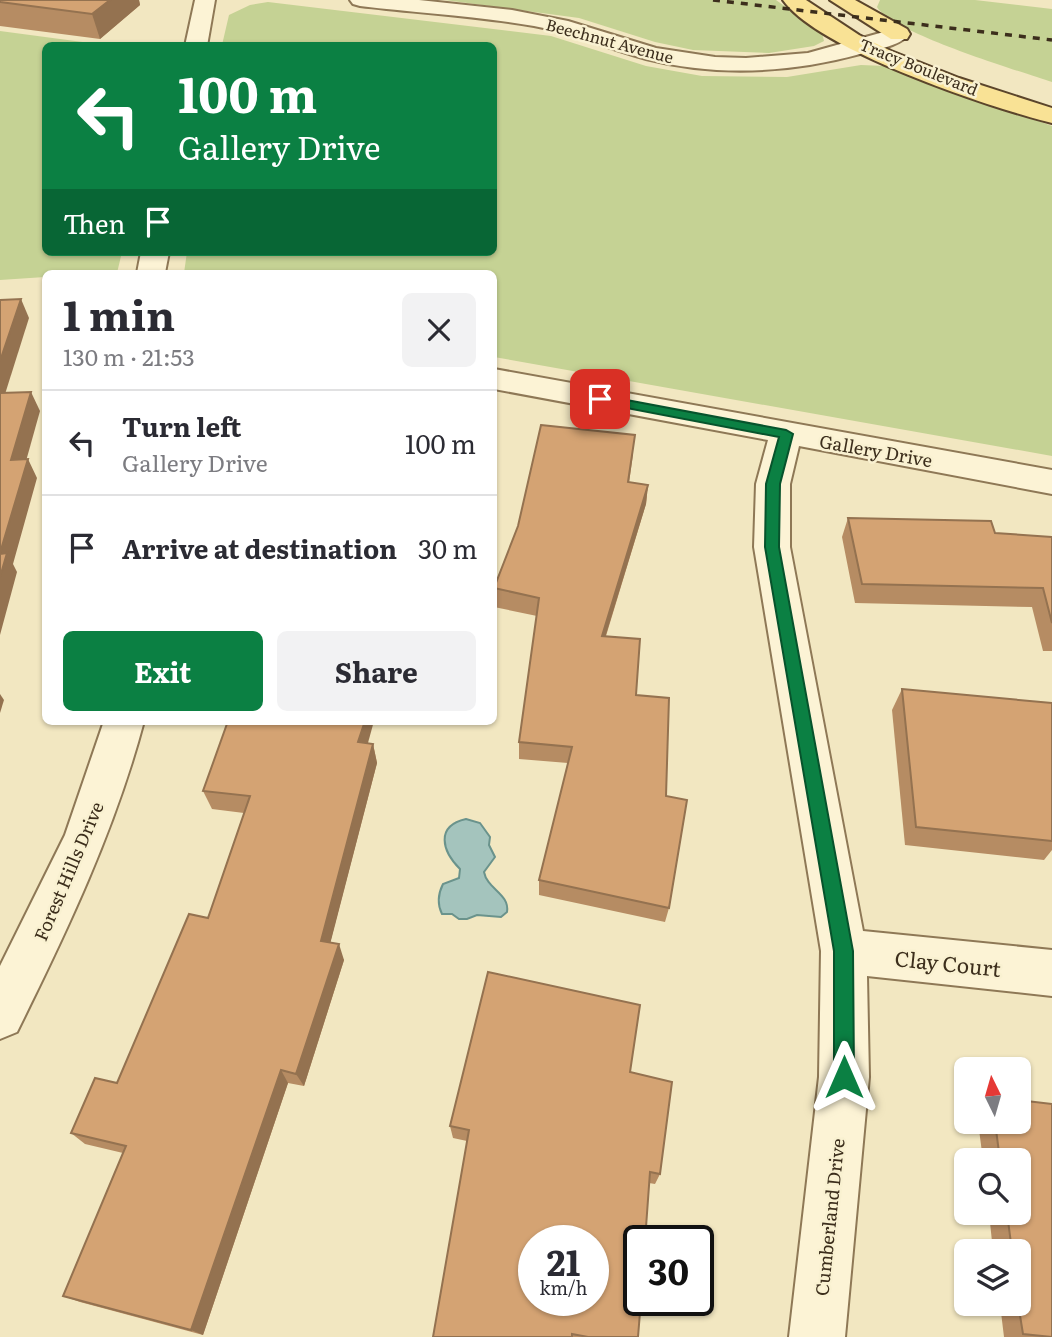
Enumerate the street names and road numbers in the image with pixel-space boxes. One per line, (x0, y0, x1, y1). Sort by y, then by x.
street label: Beechnut Avenue (544, 11, 676, 69)
street label: Tracy Boulevard (856, 31, 982, 101)
street label: Gallery Drive (818, 427, 934, 473)
street label: Forest Hills Drive (26, 797, 110, 945)
street label: Clay Court (893, 941, 1003, 983)
street label: Cumberland Drive (807, 1137, 851, 1297)

